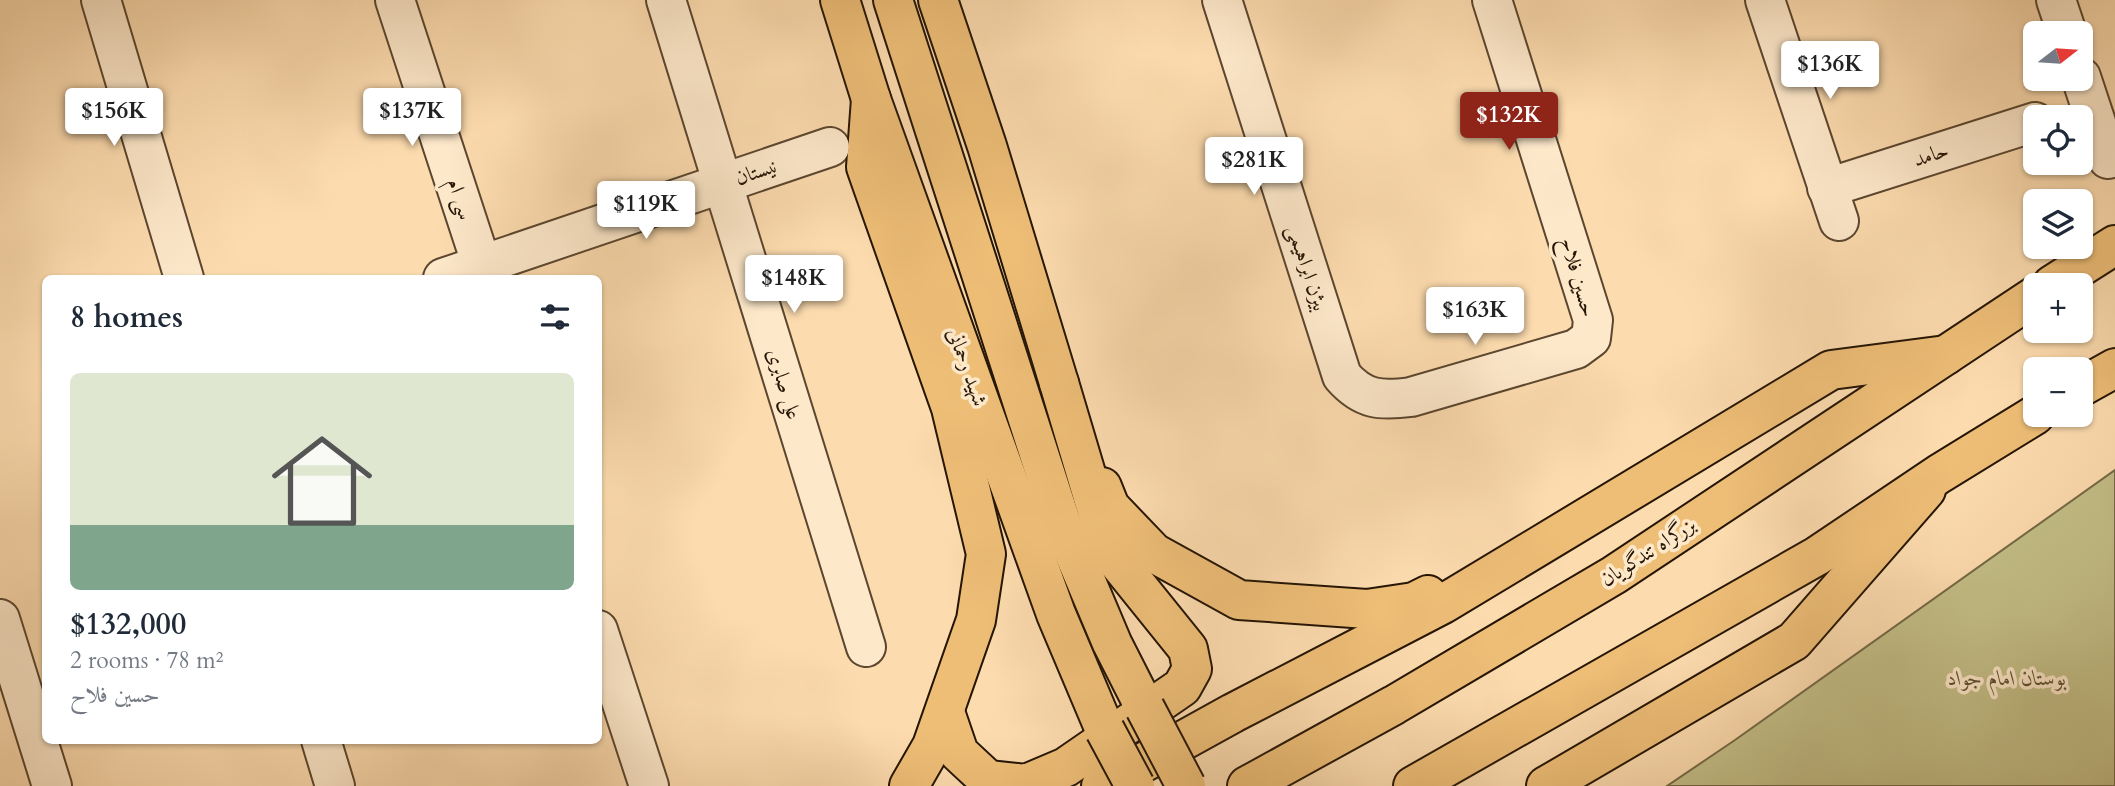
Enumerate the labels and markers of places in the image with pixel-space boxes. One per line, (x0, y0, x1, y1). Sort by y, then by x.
pin: $136K (1781, 42, 1879, 101)
pin: $156K (65, 88, 163, 148)
pin: $137K (363, 88, 461, 148)
pin: $132K (1460, 92, 1558, 152)
pin: $281K (1205, 138, 1303, 197)
pin: $119K (597, 182, 695, 241)
pin: $148K (745, 256, 843, 315)
pin: $163K (1426, 288, 1524, 347)

